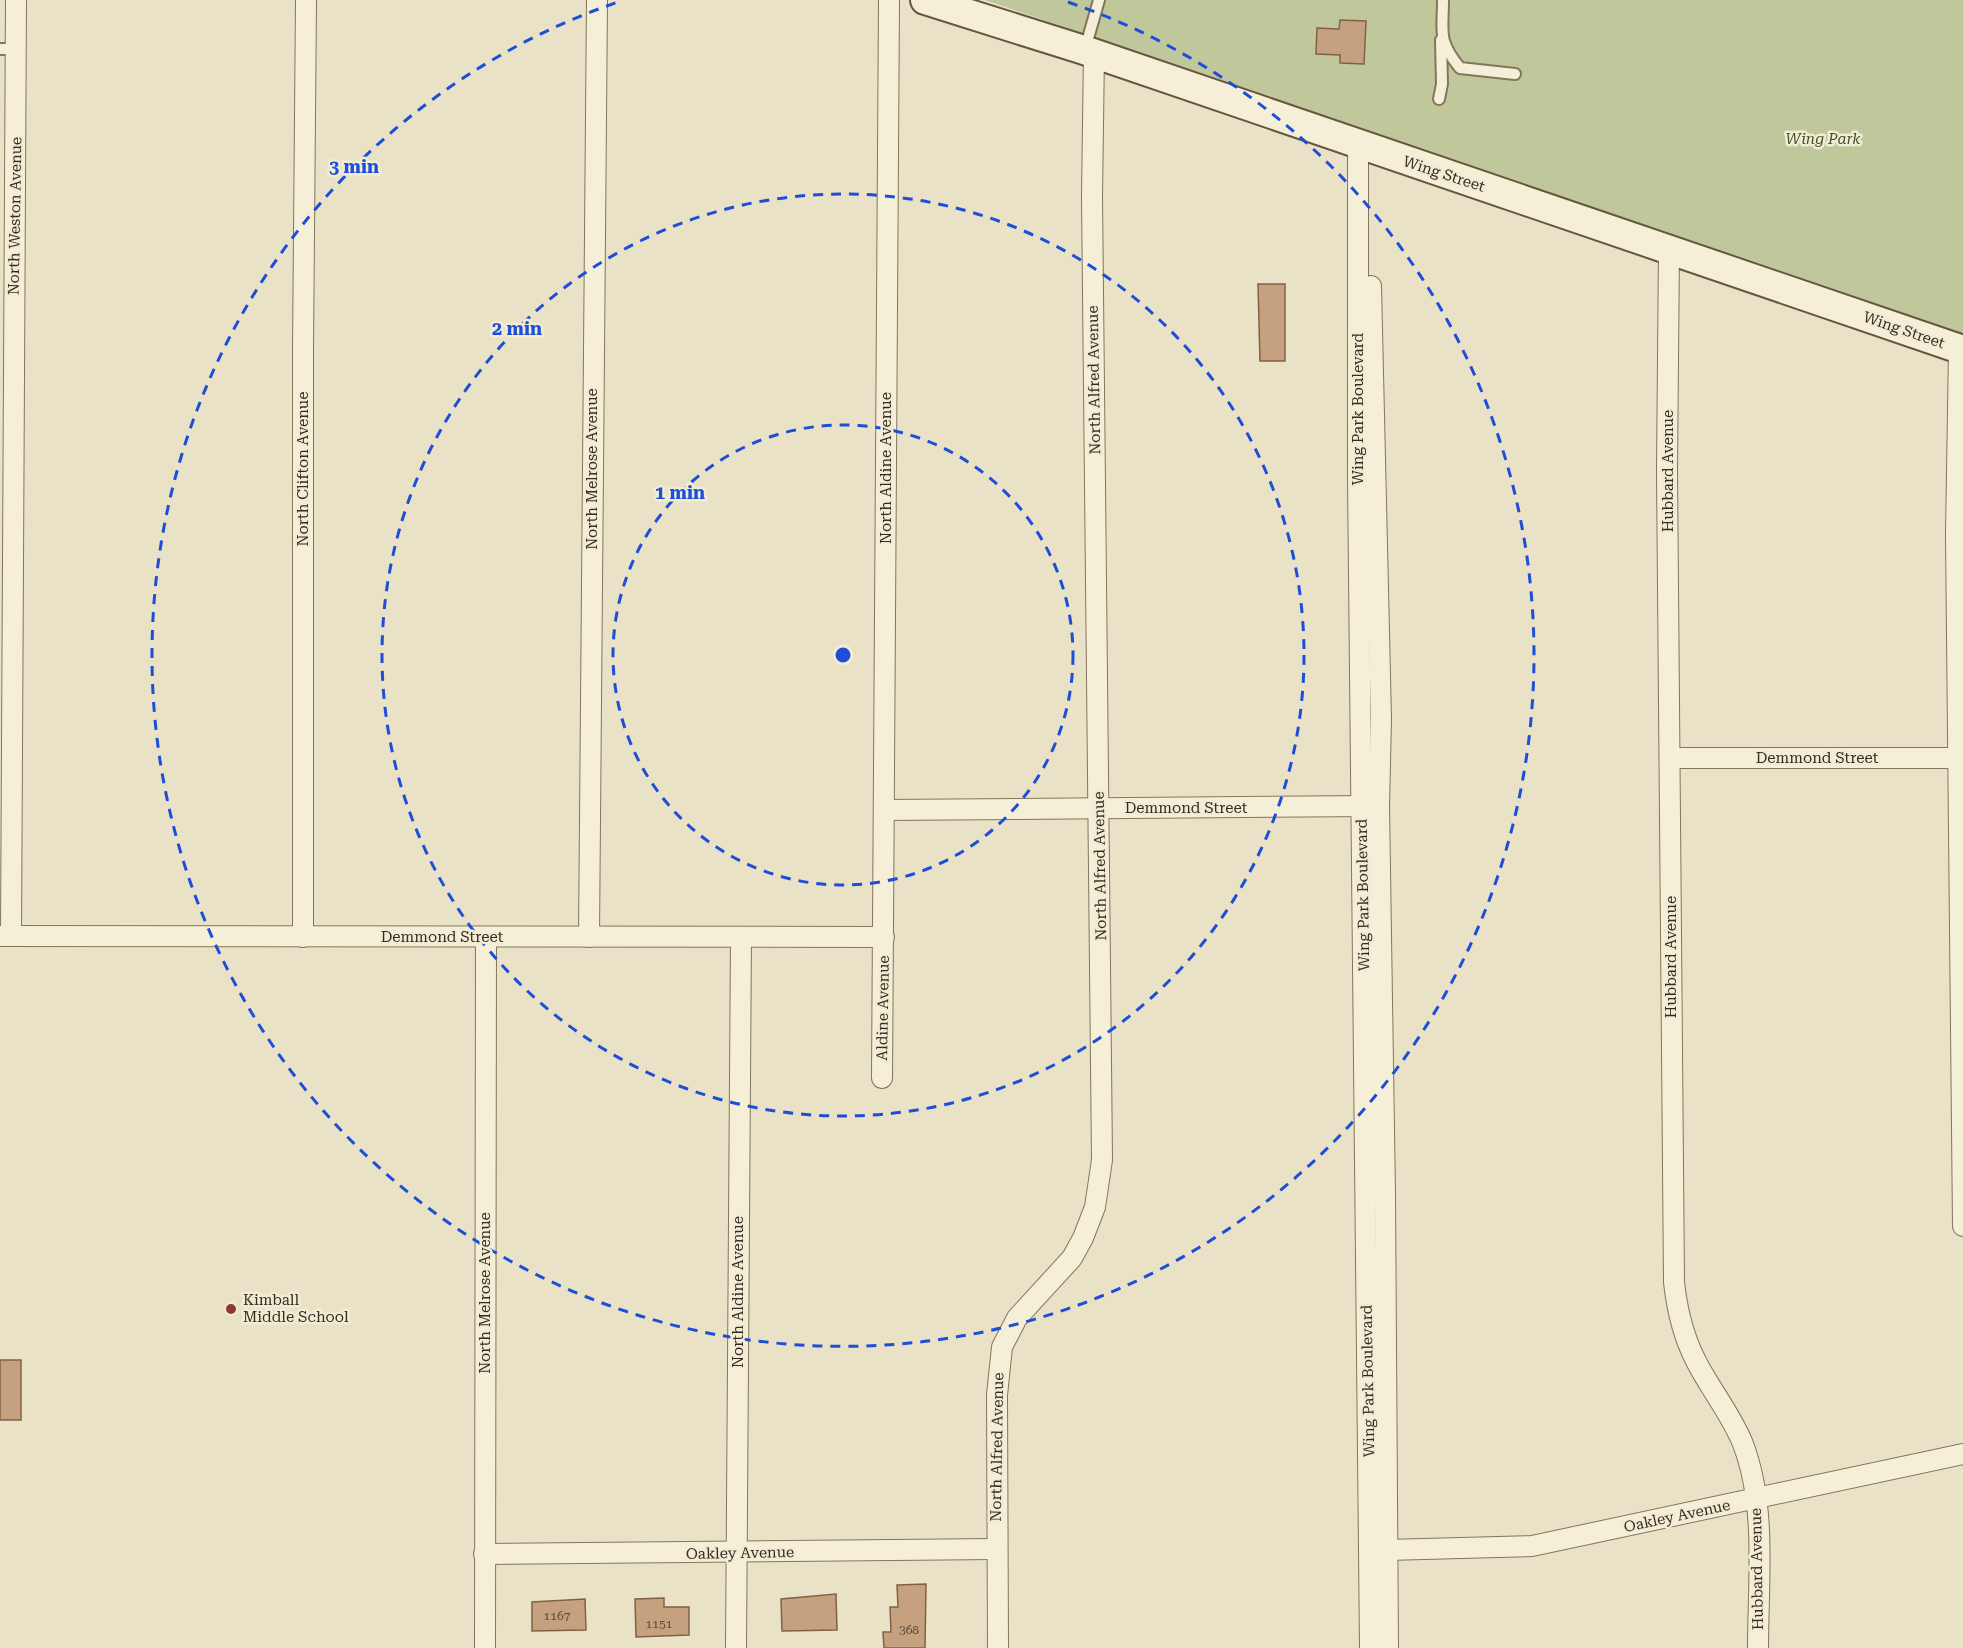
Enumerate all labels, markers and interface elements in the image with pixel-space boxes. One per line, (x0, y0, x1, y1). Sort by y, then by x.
park label: Wing Park (1786, 130, 1861, 148)
street label: North Weston Avenue (5, 137, 25, 295)
street label: Wing Street (1401, 152, 1488, 196)
text: 3 min (329, 156, 379, 177)
street label: North Alfred Avenue (1084, 305, 1104, 455)
street label: Wing Street (1861, 308, 1947, 352)
text: 2 min (492, 318, 542, 339)
street label: Wing Park Boulevard (1349, 332, 1367, 485)
street label: North Melrose Avenue (583, 388, 601, 550)
street label: North Clifton Avenue (294, 392, 312, 546)
street label: North Aldine Avenue (877, 392, 895, 544)
street label: Hubbard Avenue (1659, 410, 1677, 532)
text: 1 min (655, 482, 705, 503)
centre of rings (833, 645, 853, 665)
street label: Demmond Street (1756, 749, 1879, 767)
street label: North Alfred Avenue (1090, 791, 1110, 941)
street label: Demmond Street (1125, 799, 1248, 817)
street label: Wing Park Boulevard (1353, 818, 1373, 971)
street label: Hubbard Avenue (1662, 896, 1680, 1018)
street label: Demmond Street (381, 928, 504, 946)
street label: Aldine Avenue (873, 955, 893, 1061)
street label: North Melrose Avenue (476, 1212, 494, 1374)
street label: North Aldine Avenue (729, 1216, 747, 1368)
place label: Kimball Middle School (243, 1291, 349, 1326)
marker: Kimball Middle School (224, 1302, 238, 1316)
street label: Wing Park Boulevard (1358, 1304, 1378, 1457)
street label: North Alfred Avenue (987, 1372, 1007, 1522)
street label: Oakley Avenue (1622, 1496, 1732, 1536)
street label: Hubbard Avenue (1747, 1508, 1767, 1630)
street label: Oakley Avenue (686, 1543, 794, 1563)
house number: 1167 (544, 1609, 571, 1623)
house number: 1151 (646, 1617, 673, 1631)
house number: 368 (899, 1623, 919, 1637)

